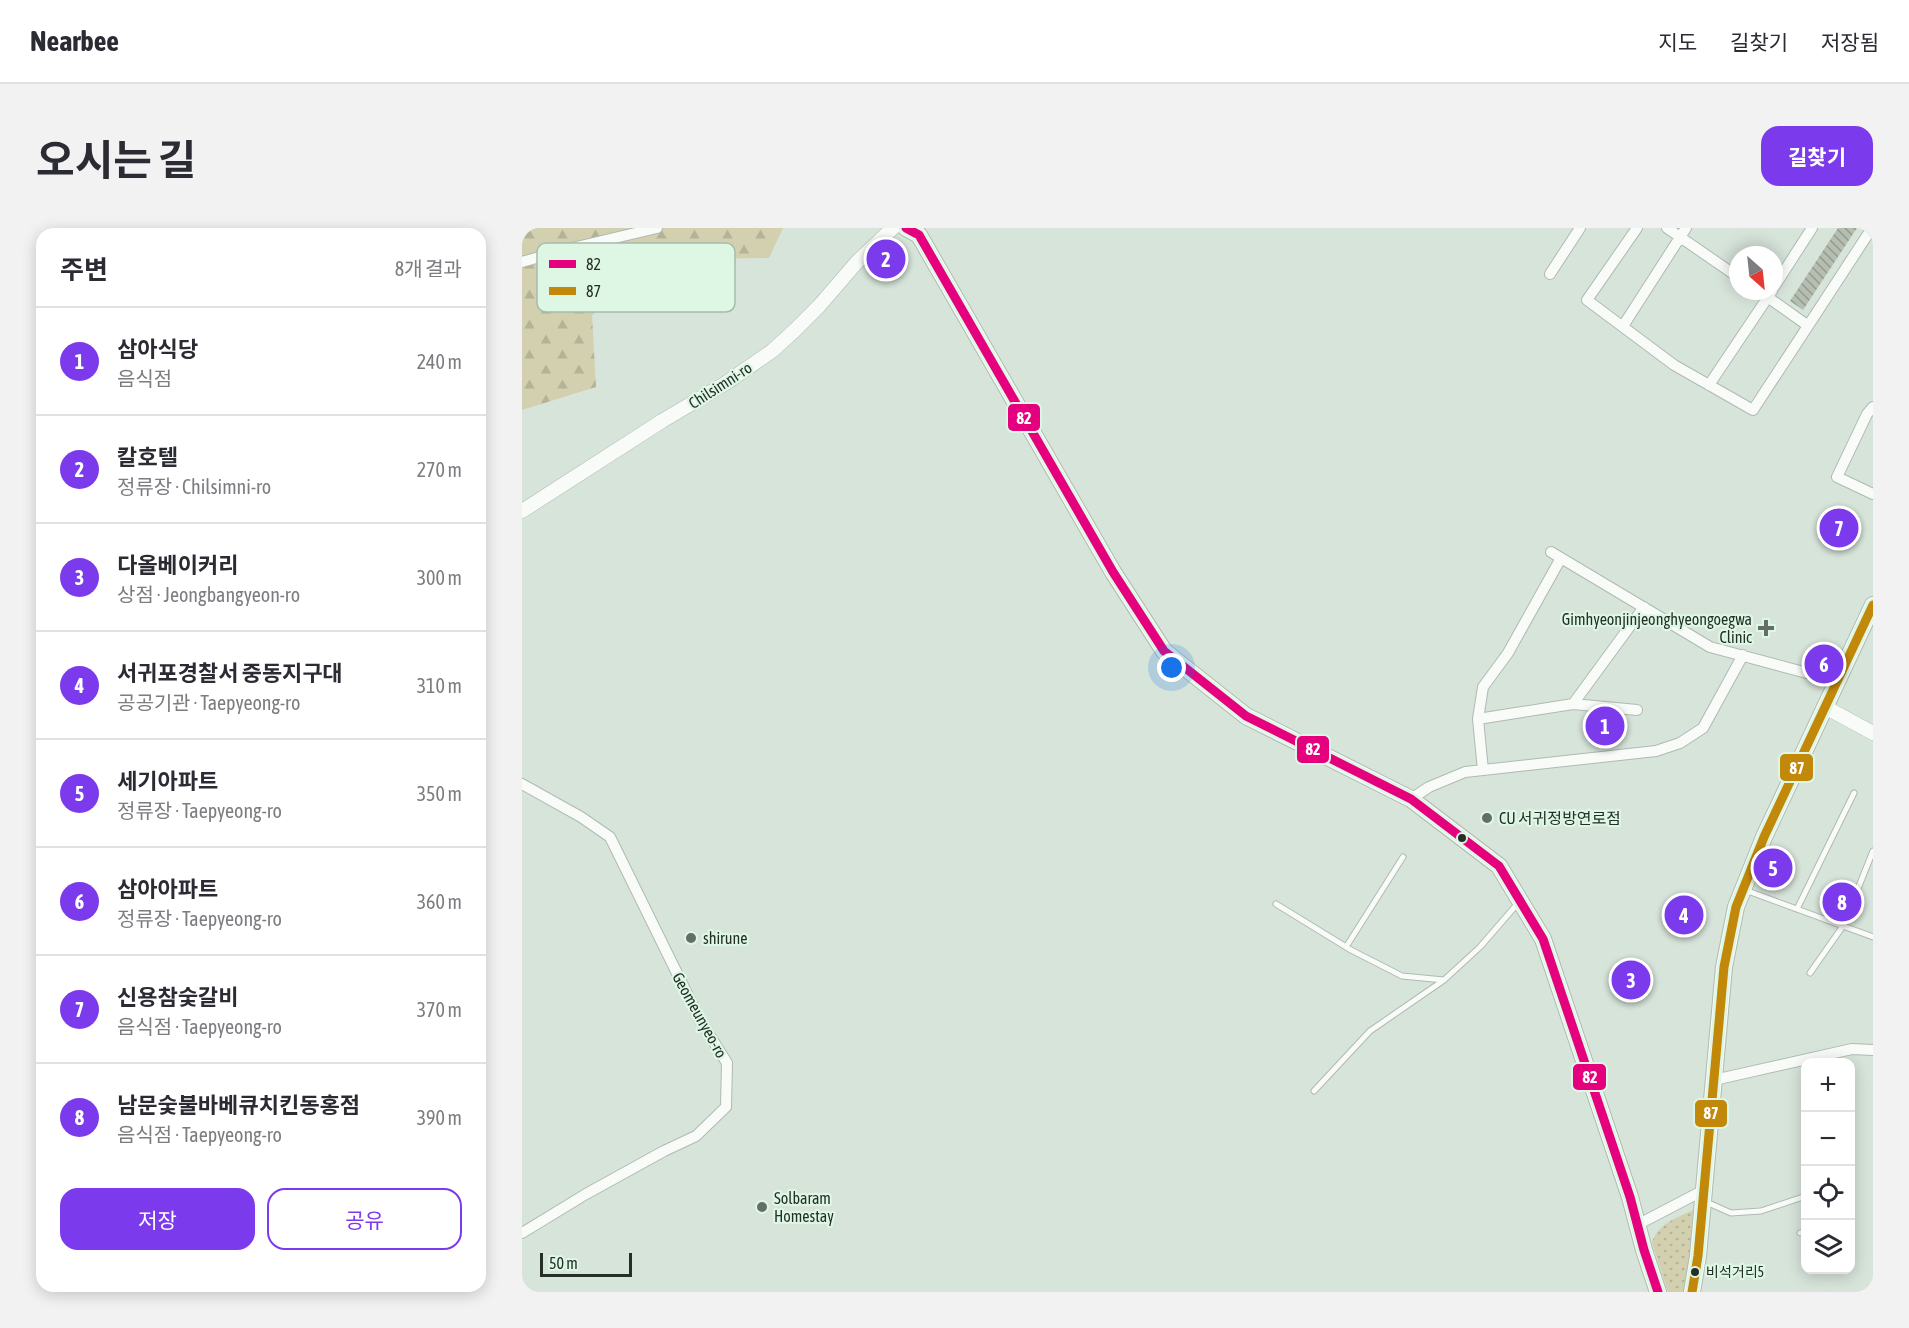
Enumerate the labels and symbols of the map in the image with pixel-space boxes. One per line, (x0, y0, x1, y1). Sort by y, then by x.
pin: 2 (866, 237, 906, 282)
legend (537, 243, 735, 312)
north arrow (1729, 246, 1783, 300)
text: 82 (586, 255, 601, 273)
text: 87 (586, 282, 601, 300)
street label: Chilsimni-ro (685, 358, 755, 412)
line badge: 82 (1007, 403, 1041, 432)
text: 82 (1016, 409, 1032, 427)
pin: 7 (1820, 506, 1858, 550)
place label: Gimhyeonjinjeonghyeongoegwa Clinic (1562, 610, 1752, 646)
marker: Gimhyeonjinjeonghyeongoegwa Clinic (1757, 619, 1775, 637)
pin: 6 (1804, 642, 1844, 686)
your location (1157, 653, 1186, 682)
pin: 1 (1586, 704, 1624, 748)
line badge: 82 (1296, 735, 1330, 764)
text: 82 (1305, 740, 1321, 758)
line badge: 87 (1779, 753, 1814, 782)
text: 87 (1789, 759, 1805, 777)
place label: CU 서귀정방연로점 (1499, 809, 1621, 827)
marker: CU 서귀정방연로점 (1480, 811, 1494, 825)
unlabelled marker (1456, 832, 1468, 844)
pin: 5 (1754, 846, 1792, 890)
pin: 8 (1822, 880, 1862, 924)
pin: 4 (1664, 892, 1704, 938)
place label: shirune (703, 929, 748, 947)
marker: shirune (684, 931, 698, 945)
pin: 3 (1612, 958, 1650, 1002)
street label: Geomeunyeo-ro (668, 969, 731, 1061)
line badge: 82 (1572, 1063, 1607, 1091)
text: 82 (1582, 1068, 1598, 1086)
line badge: 87 (1694, 1099, 1728, 1128)
text: 87 (1703, 1104, 1719, 1122)
place label: Solbaram Homestay (774, 1189, 834, 1226)
marker: Solbaram Homestay (755, 1200, 769, 1214)
scale bar (540, 1250, 632, 1278)
place label: 비석거리5 (1706, 1264, 1764, 1280)
marker: 비석거리5 (1689, 1266, 1701, 1278)

